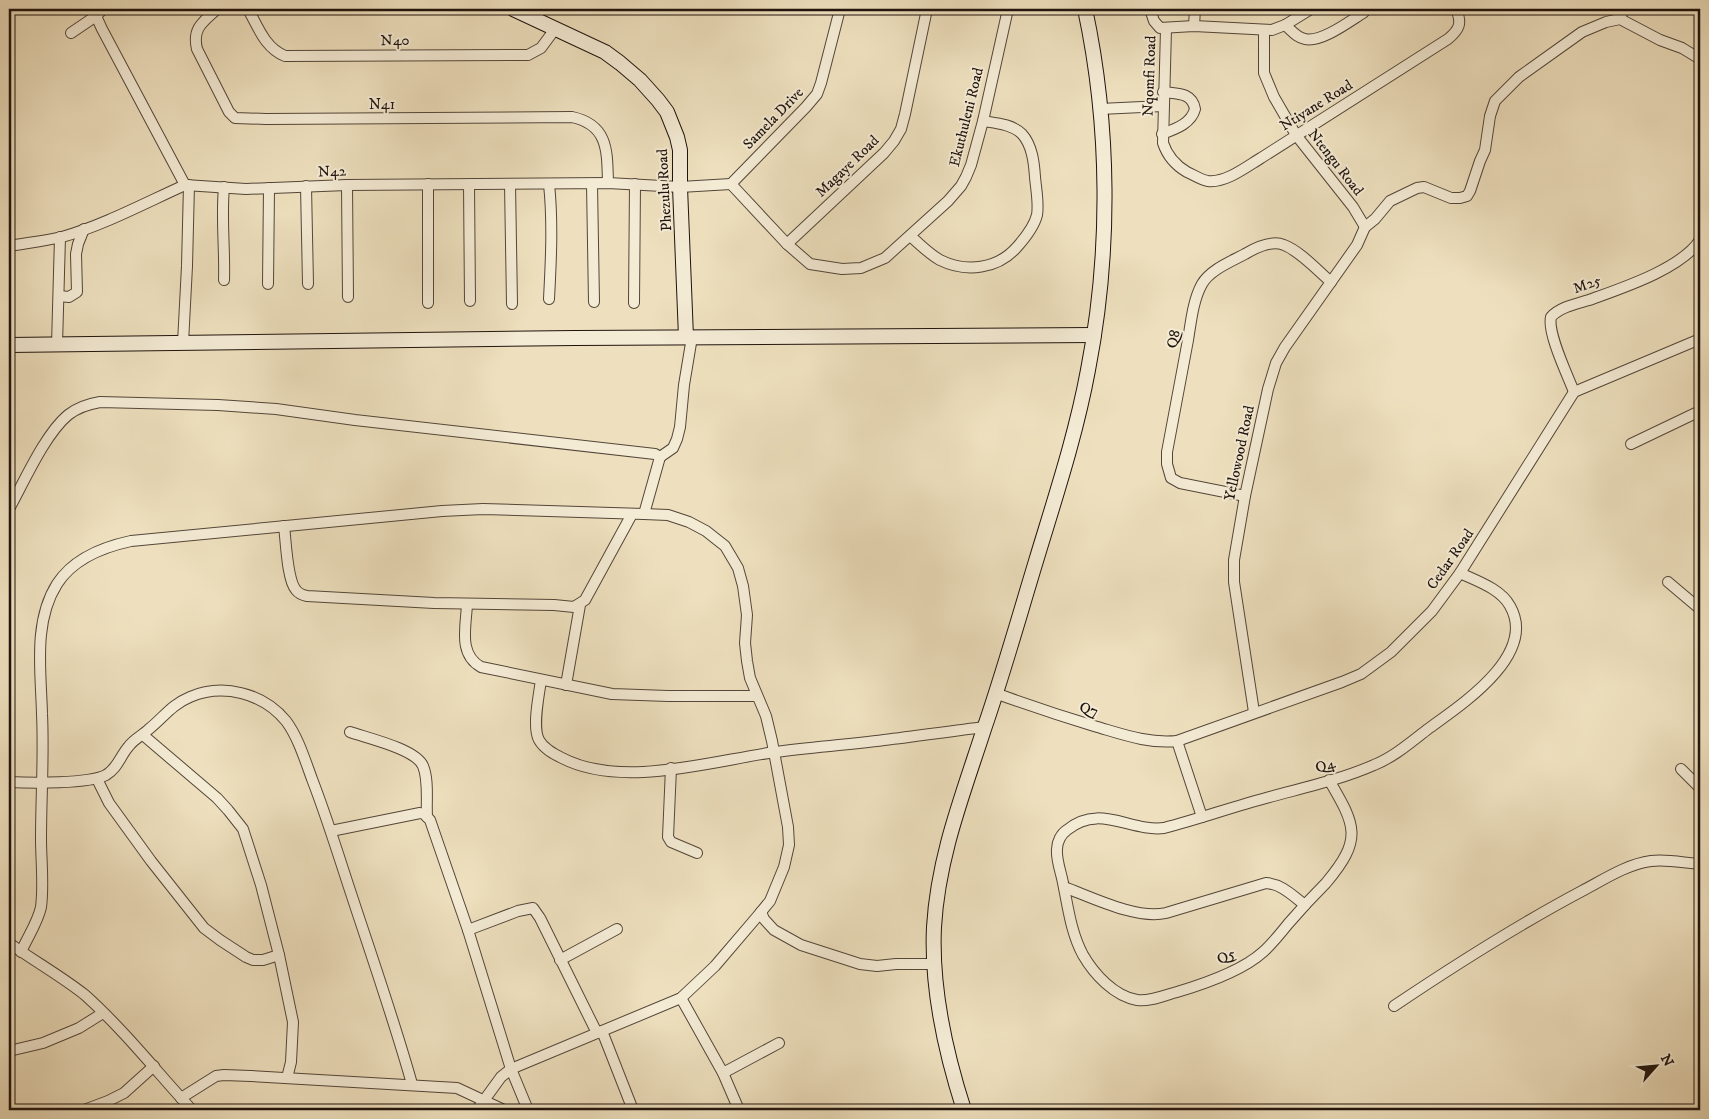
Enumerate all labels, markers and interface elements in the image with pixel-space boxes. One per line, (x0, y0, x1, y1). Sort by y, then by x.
street label: N40 (380, 31, 410, 50)
street label: Nqomfi Road (1139, 35, 1160, 117)
street label: Ekuthuleni Road (945, 65, 988, 169)
street label: Ntiyane Road (1276, 75, 1357, 135)
street label: Samela Drive (739, 83, 808, 153)
street label: N41 (369, 95, 395, 114)
street label: Ntengu Road (1304, 125, 1368, 200)
street label: Magaye Road (812, 131, 884, 201)
street label: Phezulu Road (653, 148, 676, 232)
street label: N42 (318, 161, 347, 181)
street label: M25 (1571, 270, 1604, 298)
street label: Q8 (1162, 328, 1185, 350)
street label: Yellowood Road (1220, 403, 1259, 502)
street label: Cedar Road (1423, 525, 1479, 593)
street label: Q7 (1077, 698, 1101, 721)
street label: Q4 (1313, 753, 1338, 777)
street label: Q5 (1214, 944, 1239, 969)
north arrow (1632, 1042, 1682, 1092)
text: N (1656, 1051, 1678, 1070)

